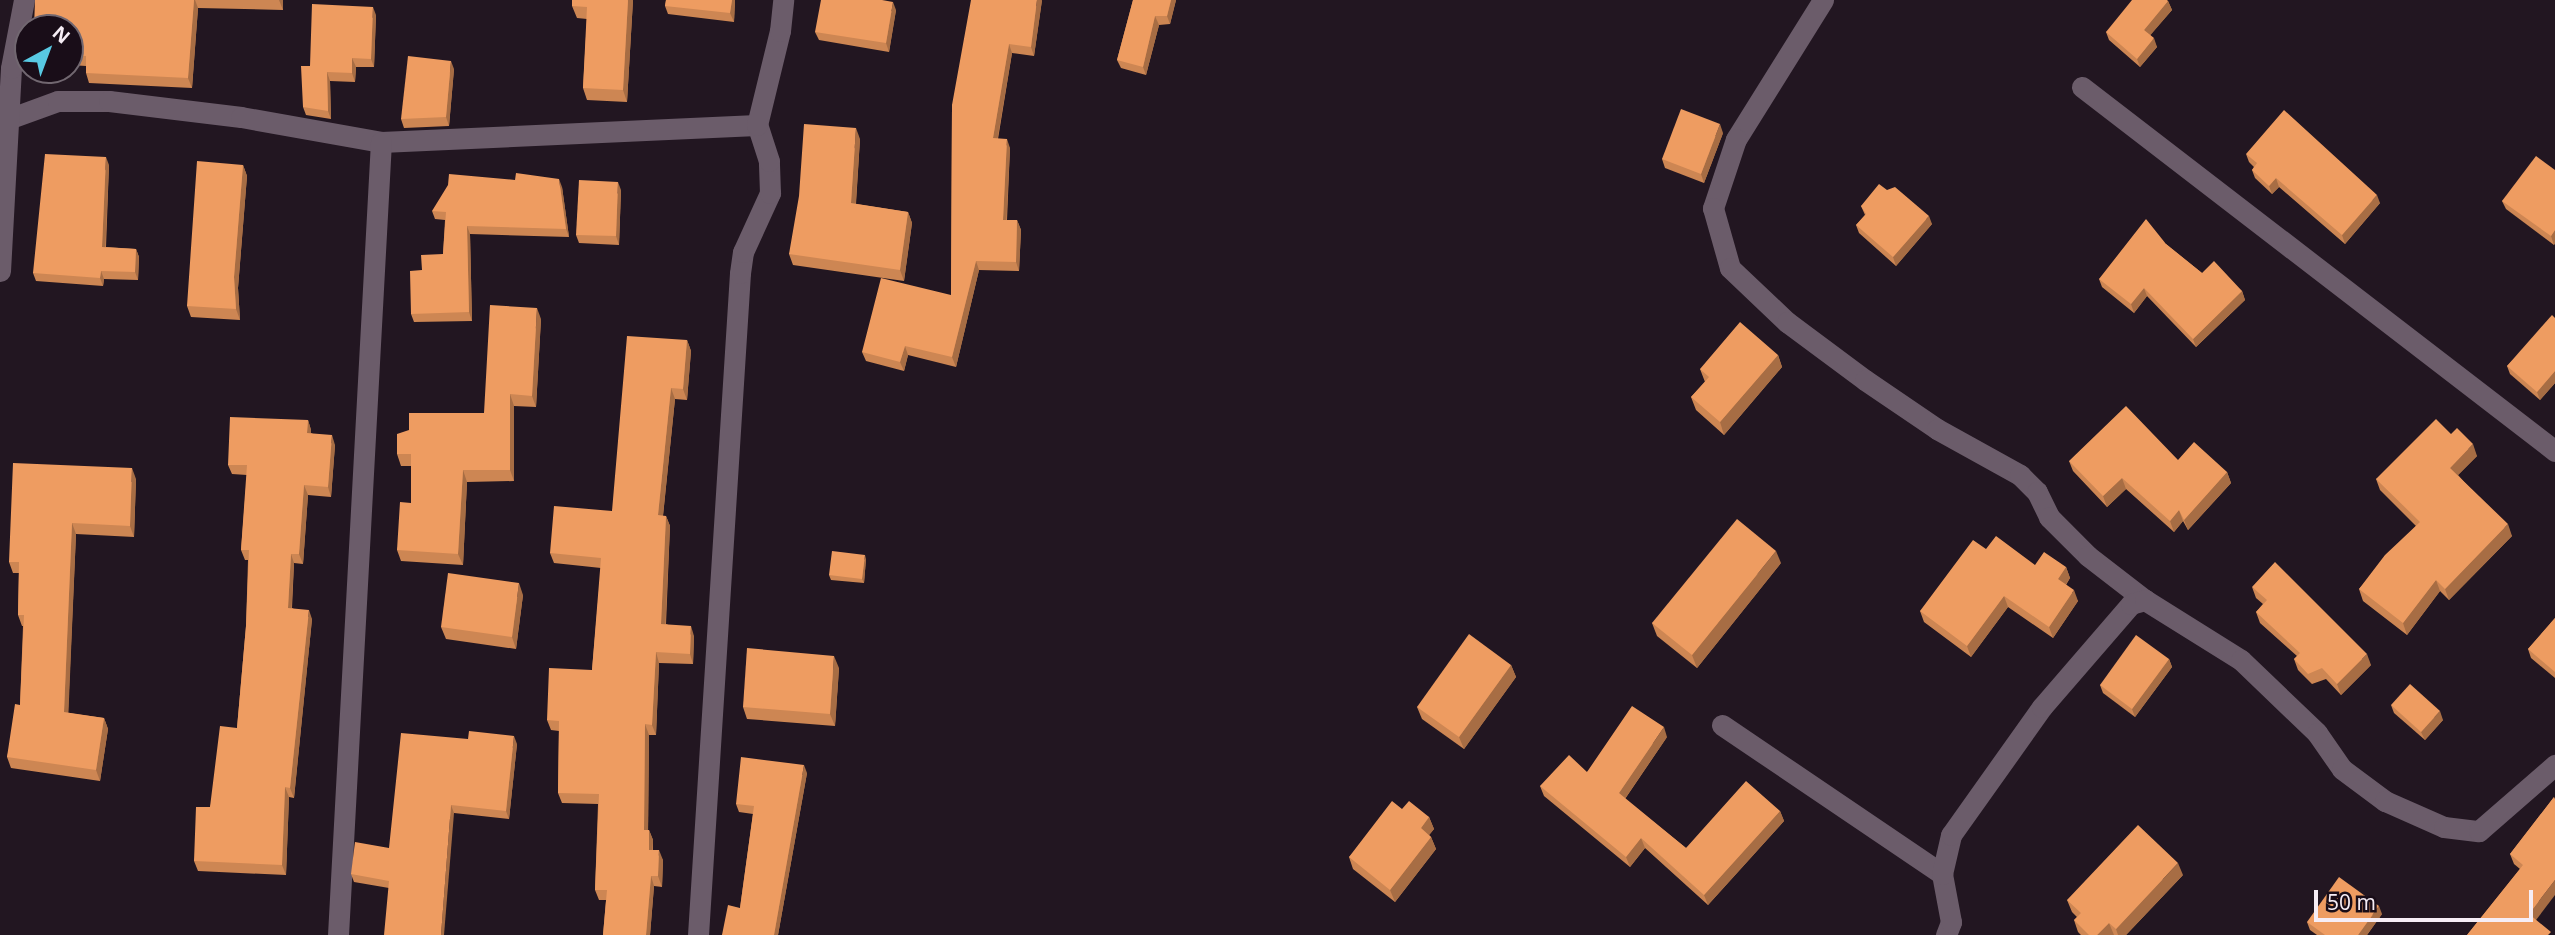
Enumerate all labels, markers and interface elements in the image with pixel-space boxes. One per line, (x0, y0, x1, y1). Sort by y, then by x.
north arrow (14, 14, 84, 84)
text: N (47, 20, 76, 50)
scale bar (2317, 876, 2536, 920)
text: 50 m (2327, 888, 2376, 916)

